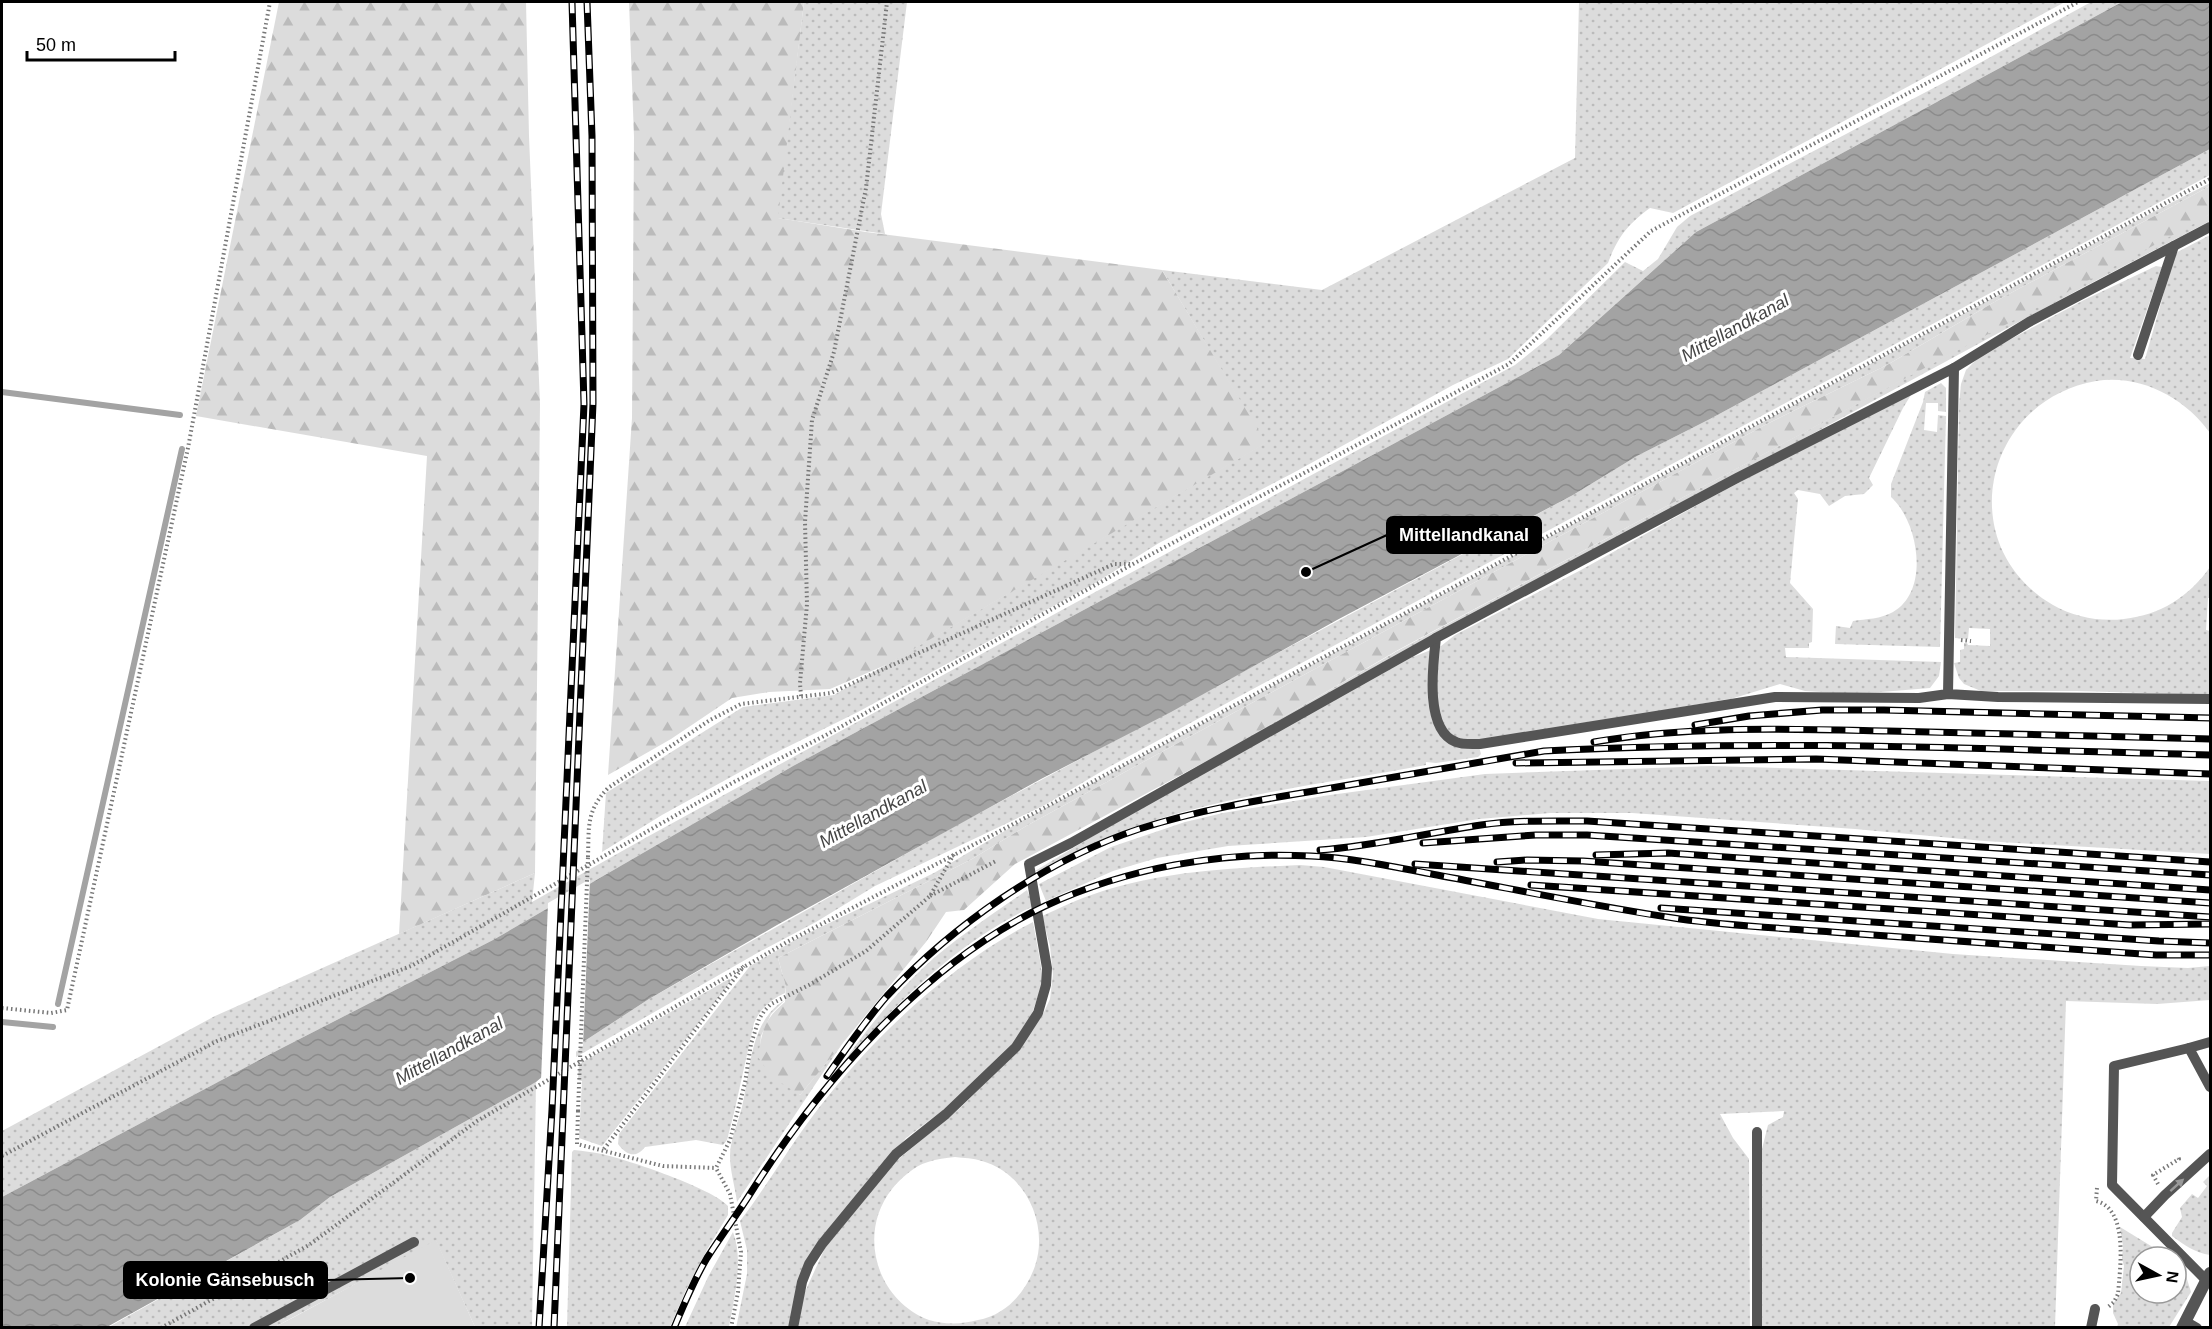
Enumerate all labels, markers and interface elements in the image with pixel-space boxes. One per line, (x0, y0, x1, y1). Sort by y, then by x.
scale bar (27, 24, 176, 62)
text: 50 m (36, 35, 76, 55)
water label: Mittellandkanal (1678, 290, 1793, 366)
callout: Mittellandkanal (1387, 517, 1541, 553)
text: Mittellandkanal (1399, 525, 1529, 545)
water label: Mittellandkanal (816, 776, 931, 852)
water label: Mittellandkanal (392, 1013, 507, 1089)
one-way arrow (2169, 1178, 2184, 1192)
north arrow (2128, 1245, 2188, 1305)
callout: Kolonie Gänsebusch (124, 1262, 327, 1298)
text: Kolonie Gänsebusch (135, 1270, 315, 1290)
text: N (2163, 1270, 2182, 1284)

